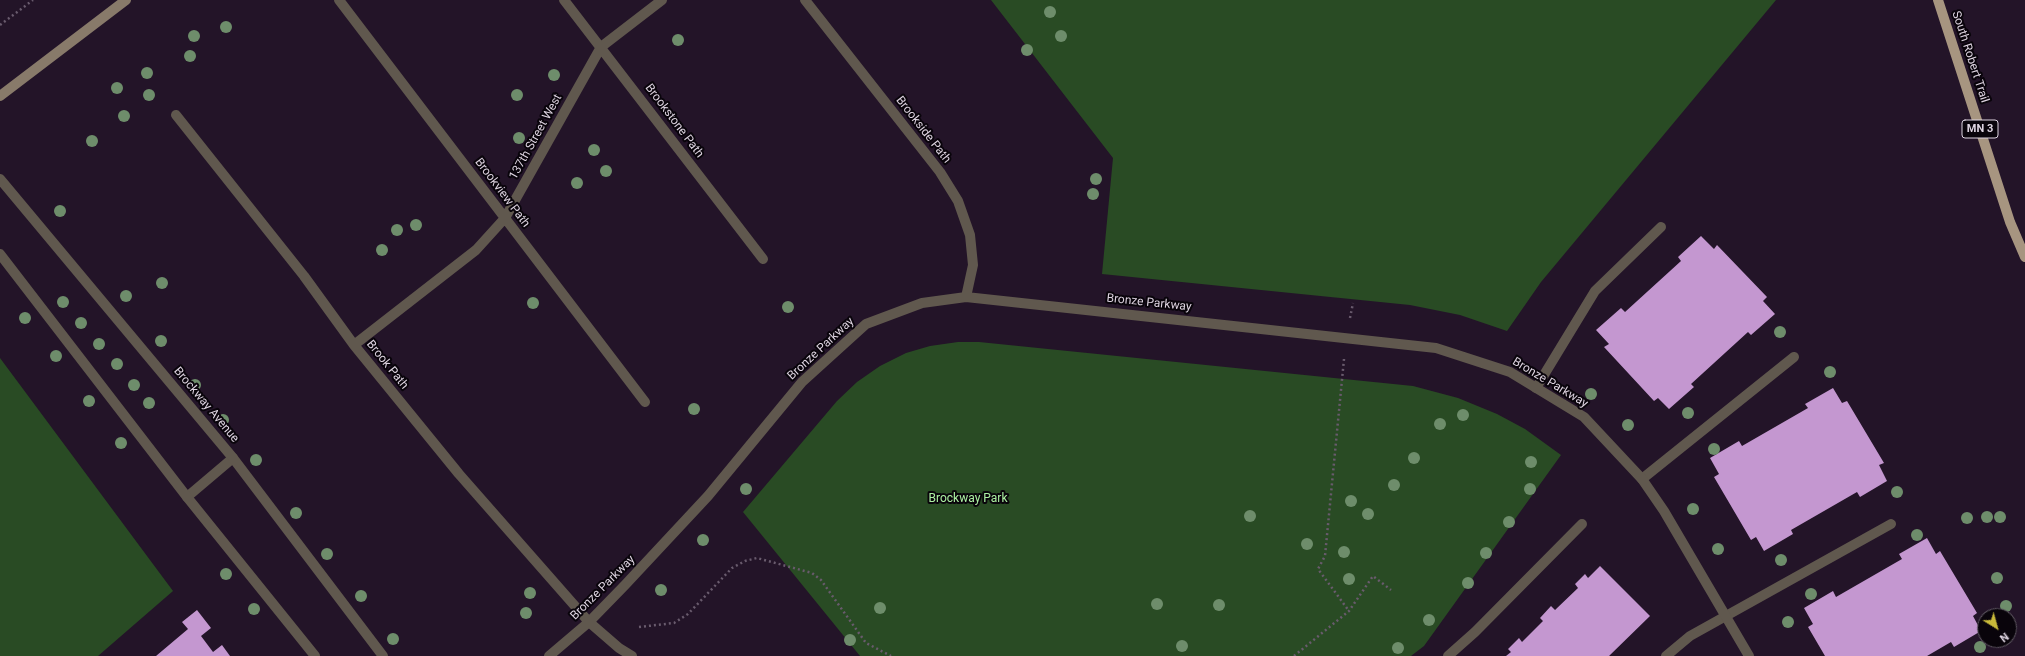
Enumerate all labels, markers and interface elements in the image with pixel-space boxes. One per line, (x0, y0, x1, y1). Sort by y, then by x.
street label: South Robert Trail (1948, 9, 1992, 105)
street label: Brookstone Path (642, 81, 706, 161)
street label: 137th Street West (507, 92, 565, 182)
street label: Brookside Path (892, 94, 954, 166)
road number: MN 3 (1962, 120, 1998, 138)
street label: Brookview Path (471, 156, 533, 230)
street label: Bronze Parkway (1106, 291, 1192, 315)
street label: Bronze Parkway (785, 315, 857, 383)
street label: Brook Path (363, 338, 411, 392)
street label: Bronze Parkway (1510, 355, 1590, 411)
street label: Brockway Avenue (170, 364, 242, 446)
park label: Brockway Park (929, 492, 1007, 506)
street label: Bronze Parkway (568, 553, 638, 623)
north arrow (1977, 608, 2017, 648)
text: N (1997, 630, 2011, 645)

